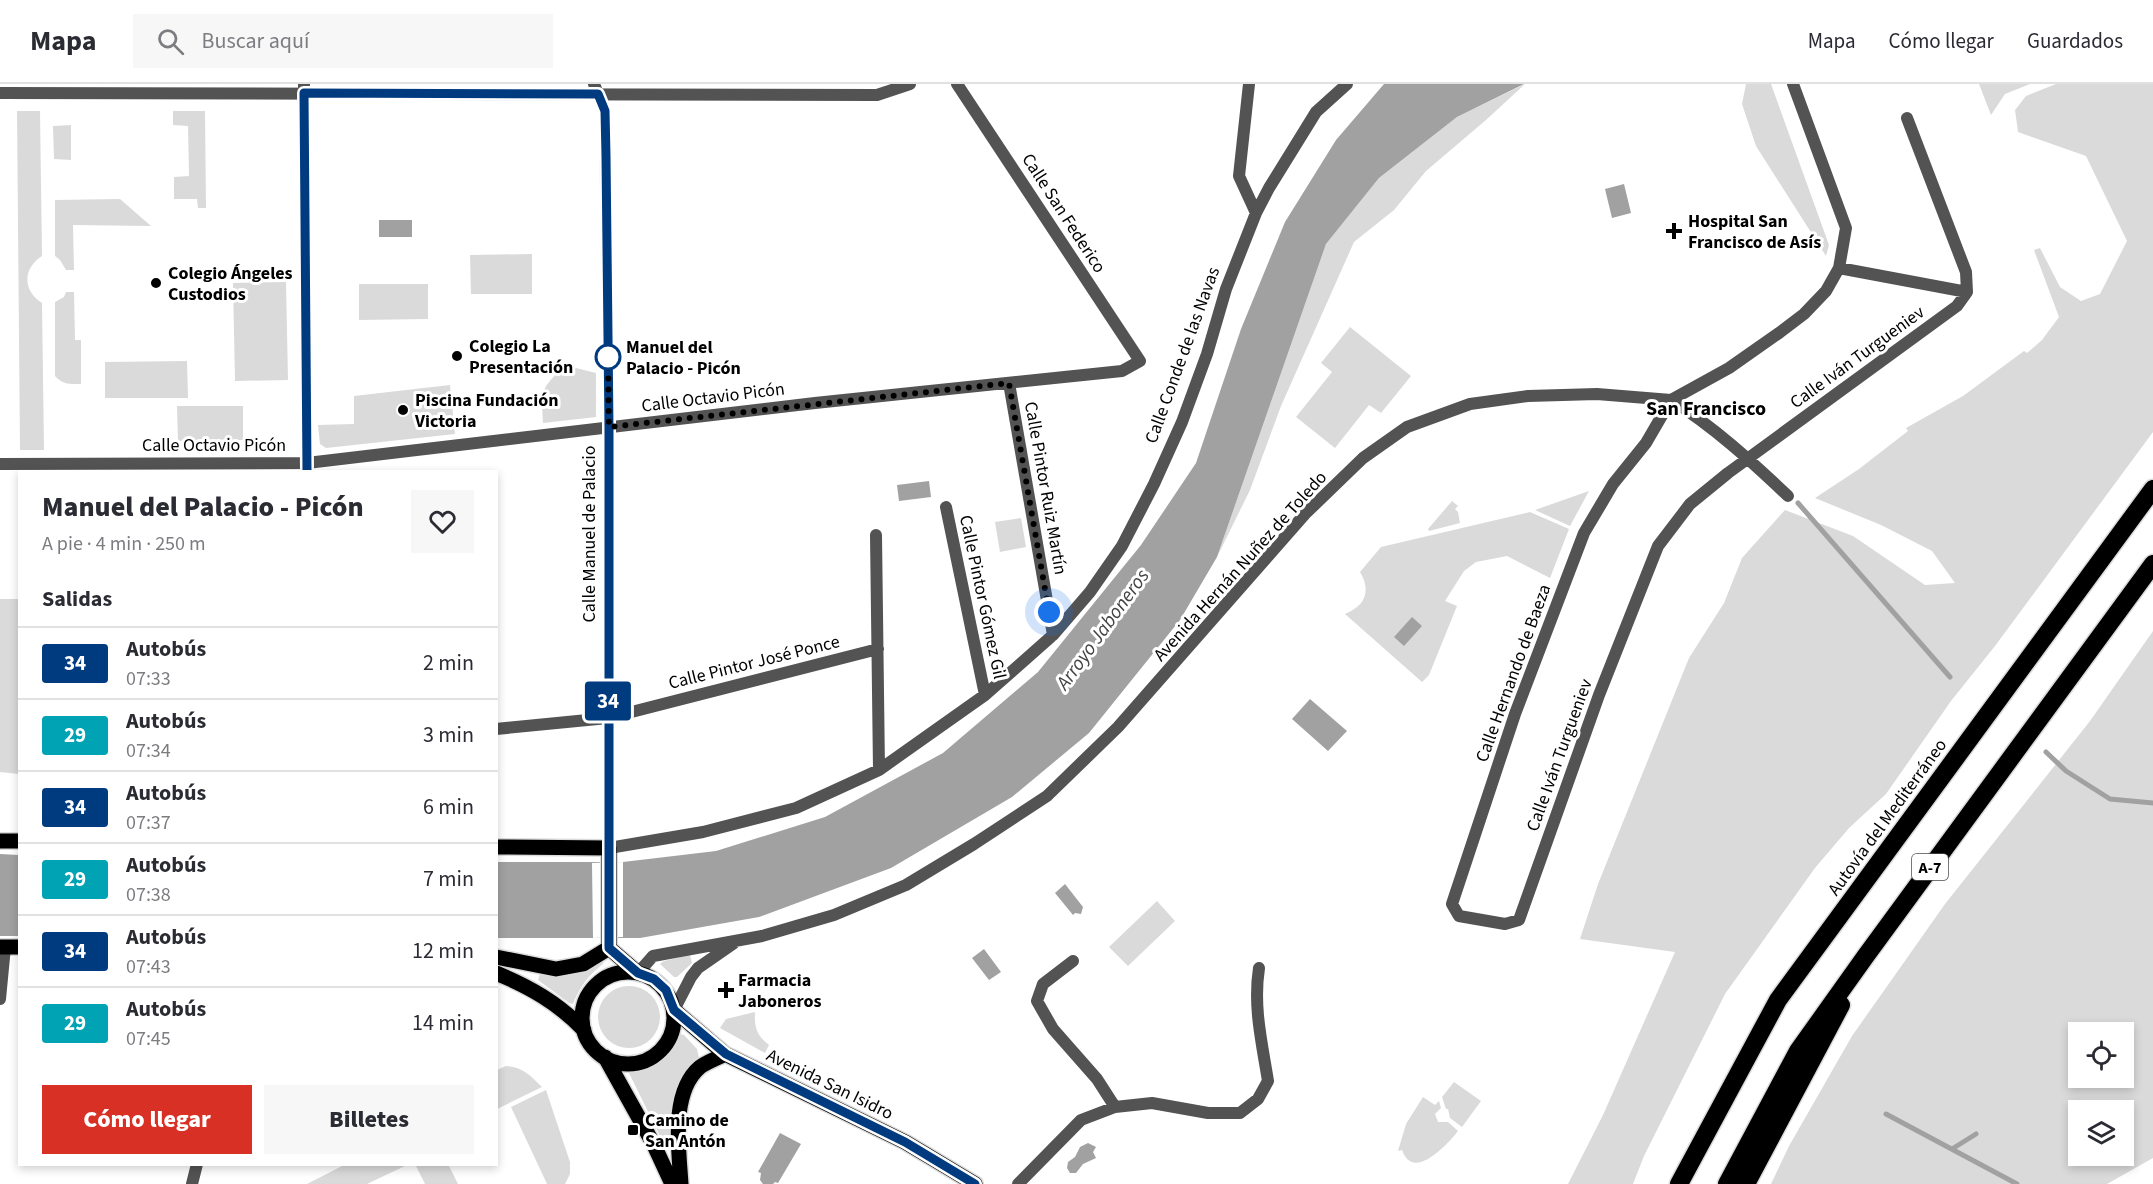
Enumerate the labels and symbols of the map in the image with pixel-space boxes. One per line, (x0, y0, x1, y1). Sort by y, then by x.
street label: Calle San Federico (1016, 149, 1112, 278)
place label: Hospital San Francisco de Asís (1688, 209, 1821, 255)
marker: Hospital San Francisco de Asís (1665, 222, 1683, 240)
place label: Colegio Ángeles Custodios (168, 261, 293, 307)
street label: Calle Conde de las Navas (1139, 263, 1226, 447)
marker: Colegio Ángeles Custodios (149, 276, 163, 290)
street label: Calle Iván Turgueniev (1785, 300, 1930, 415)
place label: Colegio La Presentación (469, 334, 573, 380)
place label: Manuel del Palacio - Picón (626, 335, 741, 381)
marker: Manuel del Palacio - Picón (595, 344, 621, 370)
marker: Colegio La Presentación (450, 349, 464, 363)
street label: Calle Octavio Picón (640, 376, 786, 419)
place label: Piscina Fundación Victoria (414, 388, 559, 434)
district label: San Francisco (1646, 395, 1766, 423)
street label: Calle Pintor Ruiz Martín (1018, 400, 1073, 577)
marker: Piscina Fundación Victoria (396, 403, 410, 417)
street label: Calle Octavio Picón (142, 433, 286, 458)
street label: Calle Manuel de Palacio (577, 445, 602, 623)
street label: Avenida Hernán Nuñez de Toledo (1148, 466, 1333, 667)
street label: Calle Pintor Gómez Gil (953, 513, 1012, 681)
water label: Arroyo Jaboneros (1048, 564, 1156, 697)
street label: Calle Hernando de Baeza (1470, 581, 1557, 766)
your location (1034, 597, 1064, 627)
street label: Calle Pintor José Ponce (666, 629, 842, 696)
street label: Calle Iván Turgueniev (1520, 675, 1599, 835)
line badge: 34 (581, 682, 635, 720)
street label: Autovía del Mediterráneo (1822, 734, 1953, 901)
road number: A-7 (1912, 854, 1948, 880)
place label: Farmacia Jaboneros (738, 968, 821, 1014)
marker: Farmacia Jaboneros (719, 983, 733, 997)
street label: Avenida San Isidro (762, 1043, 898, 1126)
place label: Camino de San Antón (645, 1108, 729, 1154)
marker: Camino de San Antón (626, 1123, 640, 1137)

